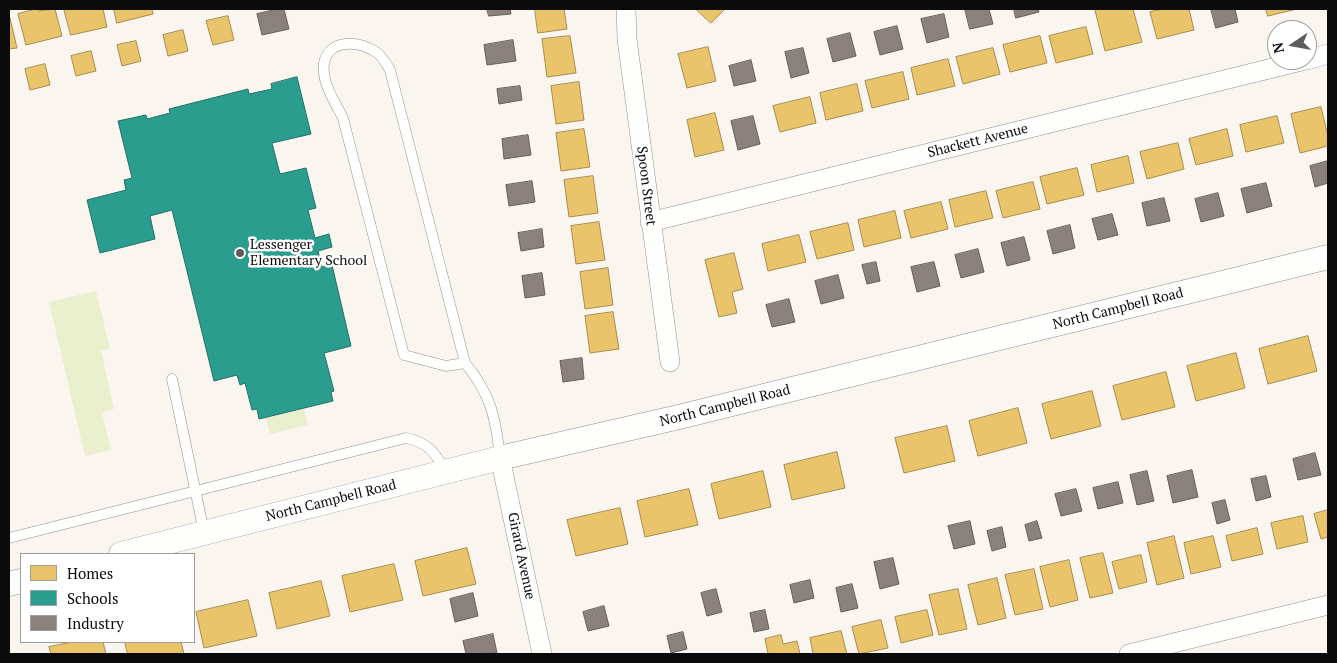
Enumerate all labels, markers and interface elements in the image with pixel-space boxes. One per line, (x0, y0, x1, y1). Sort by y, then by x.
north arrow (1267, 20, 1317, 70)
text: N (1267, 41, 1288, 55)
street label: Shackett Avenue (926, 120, 1030, 162)
street label: Spoon Street (633, 145, 659, 227)
place label: Lessenger Elementary School (250, 237, 367, 270)
marker: Lessenger Elementary School (234, 247, 246, 259)
street label: North Campbell Road (1051, 285, 1185, 333)
street label: North Campbell Road (658, 382, 792, 430)
street label: North Campbell Road (264, 477, 398, 525)
street label: Girard Avenue (504, 511, 538, 601)
legend (20, 553, 195, 643)
text: Homes (67, 563, 113, 583)
text: Schools (67, 588, 118, 608)
text: Industry (67, 613, 124, 633)

